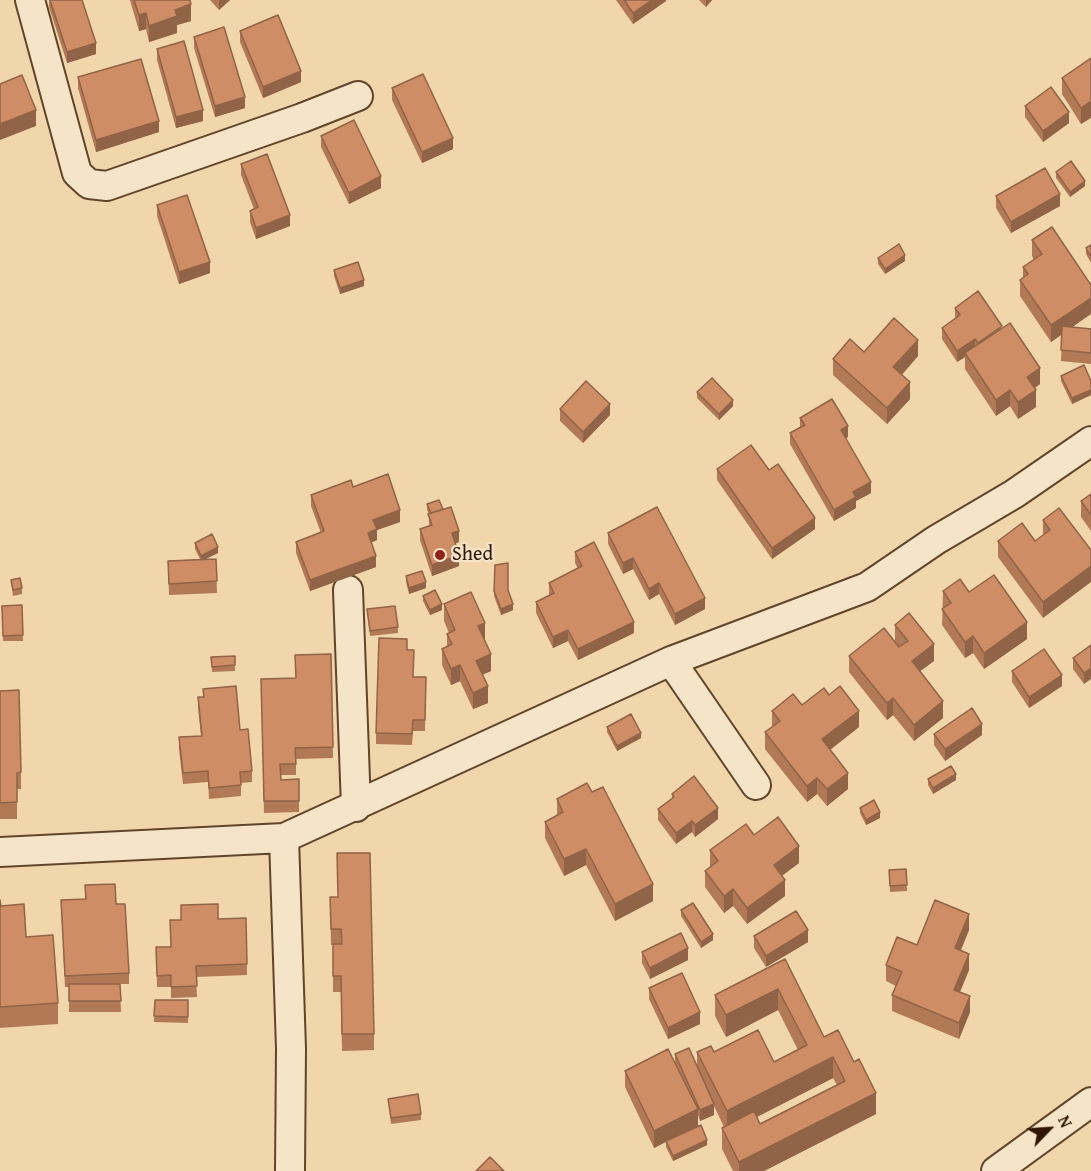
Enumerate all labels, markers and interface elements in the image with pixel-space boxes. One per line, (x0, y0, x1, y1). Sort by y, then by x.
place label: Shed (452, 543, 493, 567)
marker: Shed (433, 548, 447, 562)
north arrow (1019, 1099, 1079, 1159)
text: N (1052, 1111, 1078, 1131)

